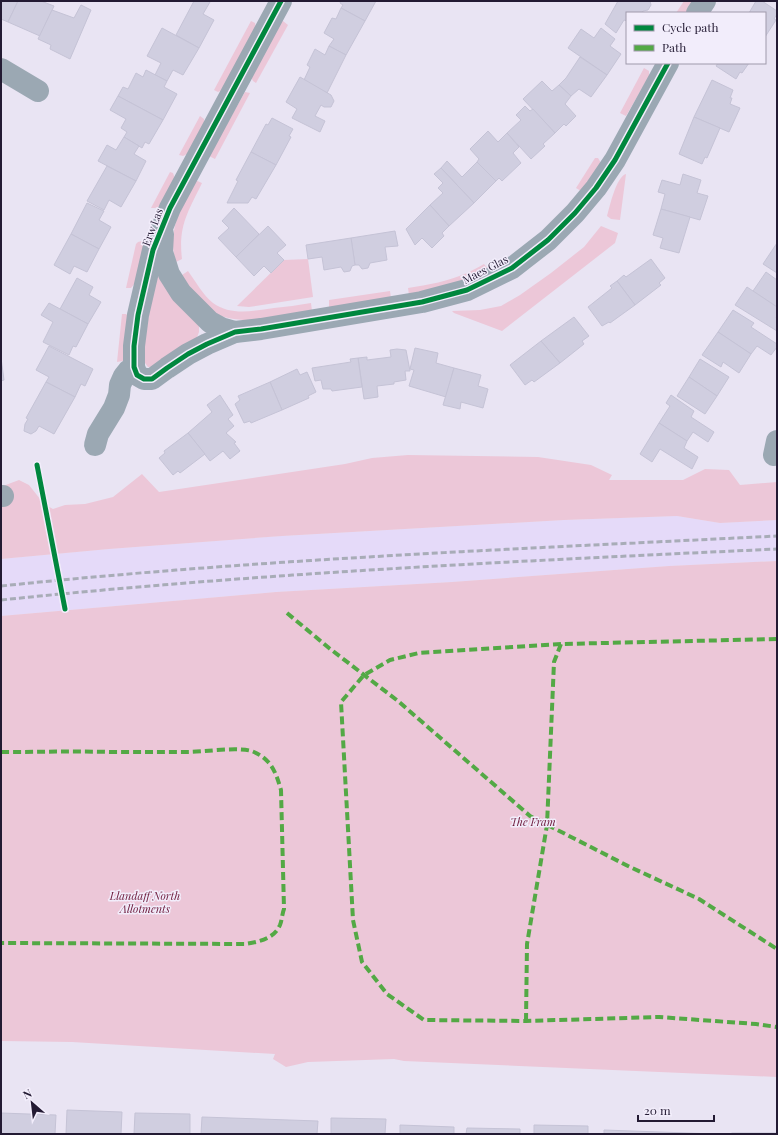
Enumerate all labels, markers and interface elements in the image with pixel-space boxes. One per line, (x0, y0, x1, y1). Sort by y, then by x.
legend (626, 12, 766, 64)
text: Cycle path (662, 19, 719, 35)
text: Path (662, 39, 686, 55)
street label: Erw Las (138, 206, 166, 248)
street label: Maes Glas (460, 251, 511, 287)
park label: The Fram (510, 814, 556, 829)
park label: Llandaff North Allotments (109, 888, 180, 916)
north arrow (12, 1083, 52, 1123)
text: N (20, 1085, 34, 1102)
scale bar (638, 1097, 714, 1123)
text: 20 m (644, 1102, 671, 1118)

